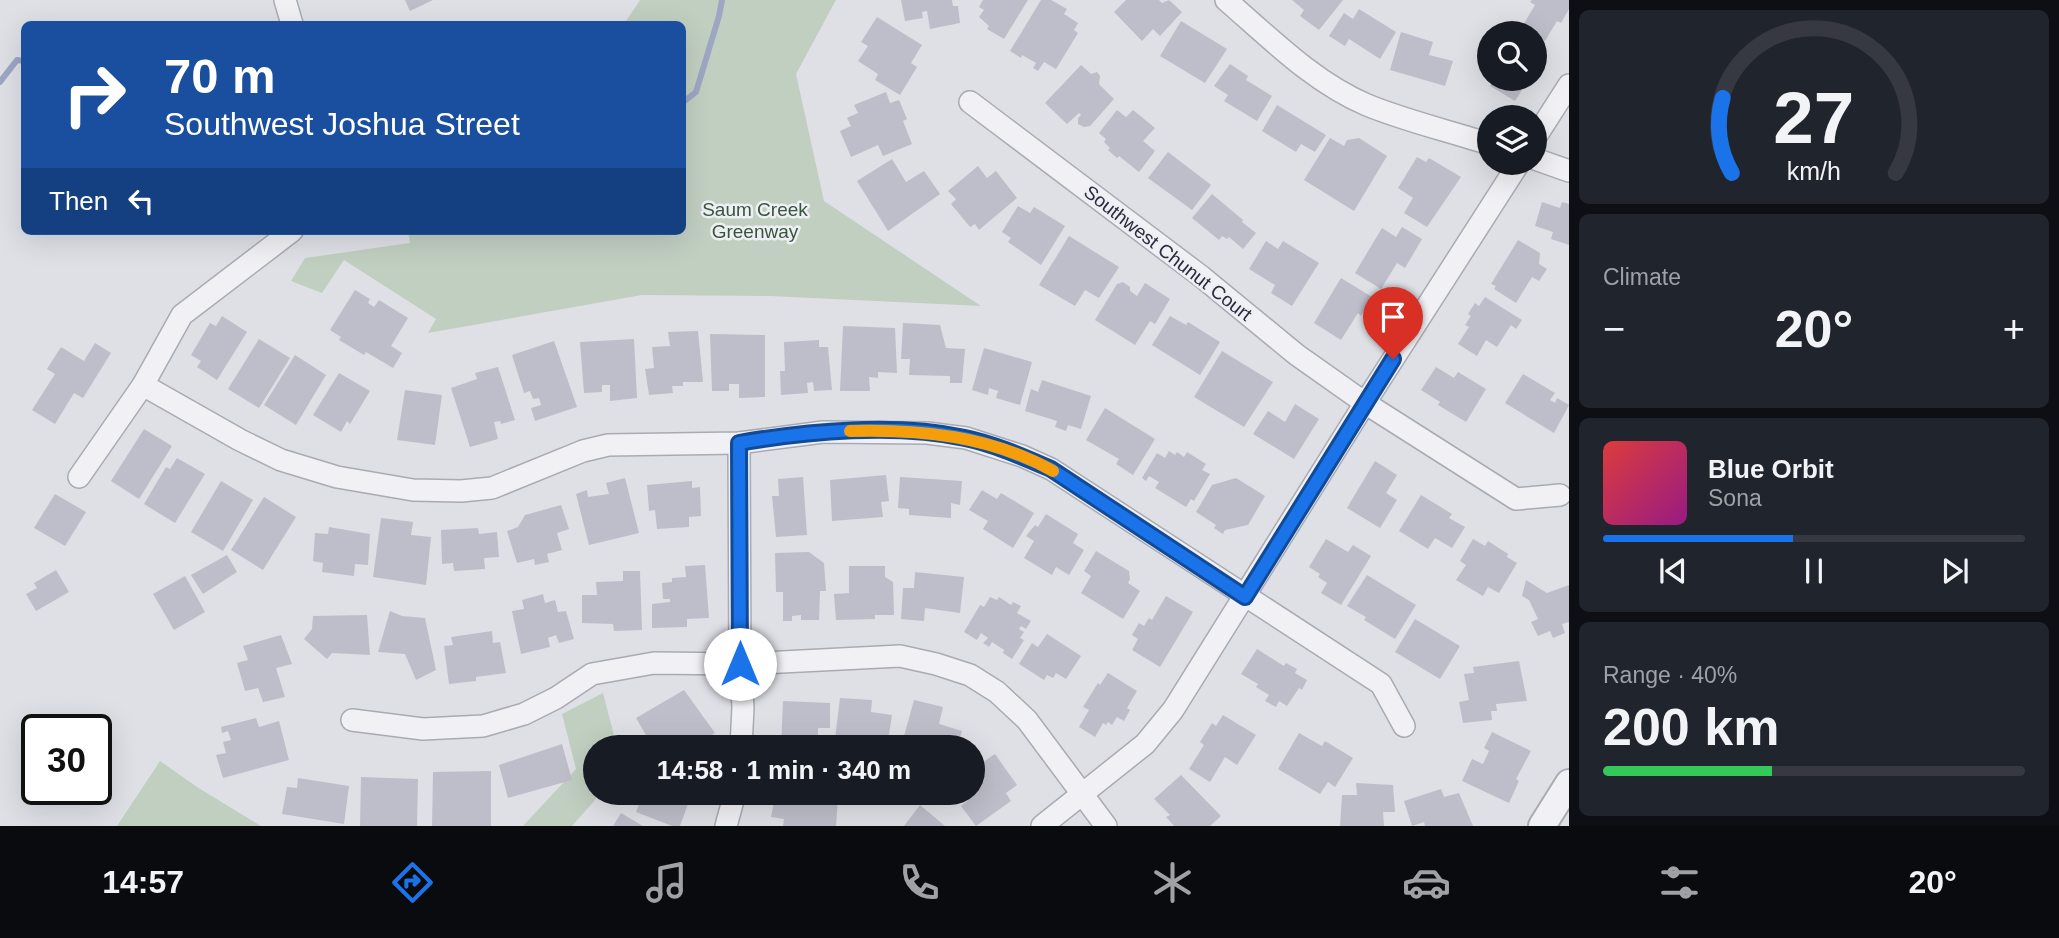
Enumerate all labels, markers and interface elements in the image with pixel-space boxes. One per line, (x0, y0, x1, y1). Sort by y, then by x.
map controls (1477, 21, 1547, 175)
button: search (1477, 21, 1547, 91)
icon: right (49, 49, 140, 140)
text: 70 m (164, 49, 276, 103)
text: 27 (1774, 77, 1854, 158)
button: layers (1477, 105, 1547, 175)
text: Southwest Joshua Street (164, 106, 520, 142)
text: km/h (1787, 157, 1841, 185)
street label: Southwest Chunut Court (1080, 181, 1257, 325)
icon: left (122, 182, 160, 220)
text: Then (49, 186, 108, 216)
park label: Saum Creek Greenway (702, 199, 808, 242)
text: Climate (1603, 264, 1681, 290)
pin (1363, 287, 1423, 359)
icon: arrive (1374, 298, 1412, 336)
text: 20° (1775, 300, 1853, 358)
text: − (1603, 308, 1625, 350)
text: + (2003, 308, 2025, 350)
text: Blue Orbit (1708, 454, 1834, 484)
text: Sona (1708, 485, 1762, 511)
icon: previous (1654, 552, 1692, 590)
icon: pause (1795, 552, 1833, 590)
icon: next (1936, 552, 1974, 590)
position arrow (703, 627, 777, 701)
text: Range · 40% (1603, 662, 1737, 688)
text: 200 km (1603, 698, 1779, 756)
speed limit sign: 30 (21, 714, 112, 805)
text: 14:58 · 1 min · 340 m (657, 755, 911, 785)
icon: directions (388, 858, 437, 907)
icon: music (642, 858, 691, 907)
icon: phone (895, 858, 944, 907)
icon: climate (1148, 858, 1197, 907)
icon: car (1402, 858, 1451, 907)
icon: filters (1655, 858, 1704, 907)
text: 14:57 (102, 864, 184, 900)
text: 20° (1908, 864, 1957, 900)

